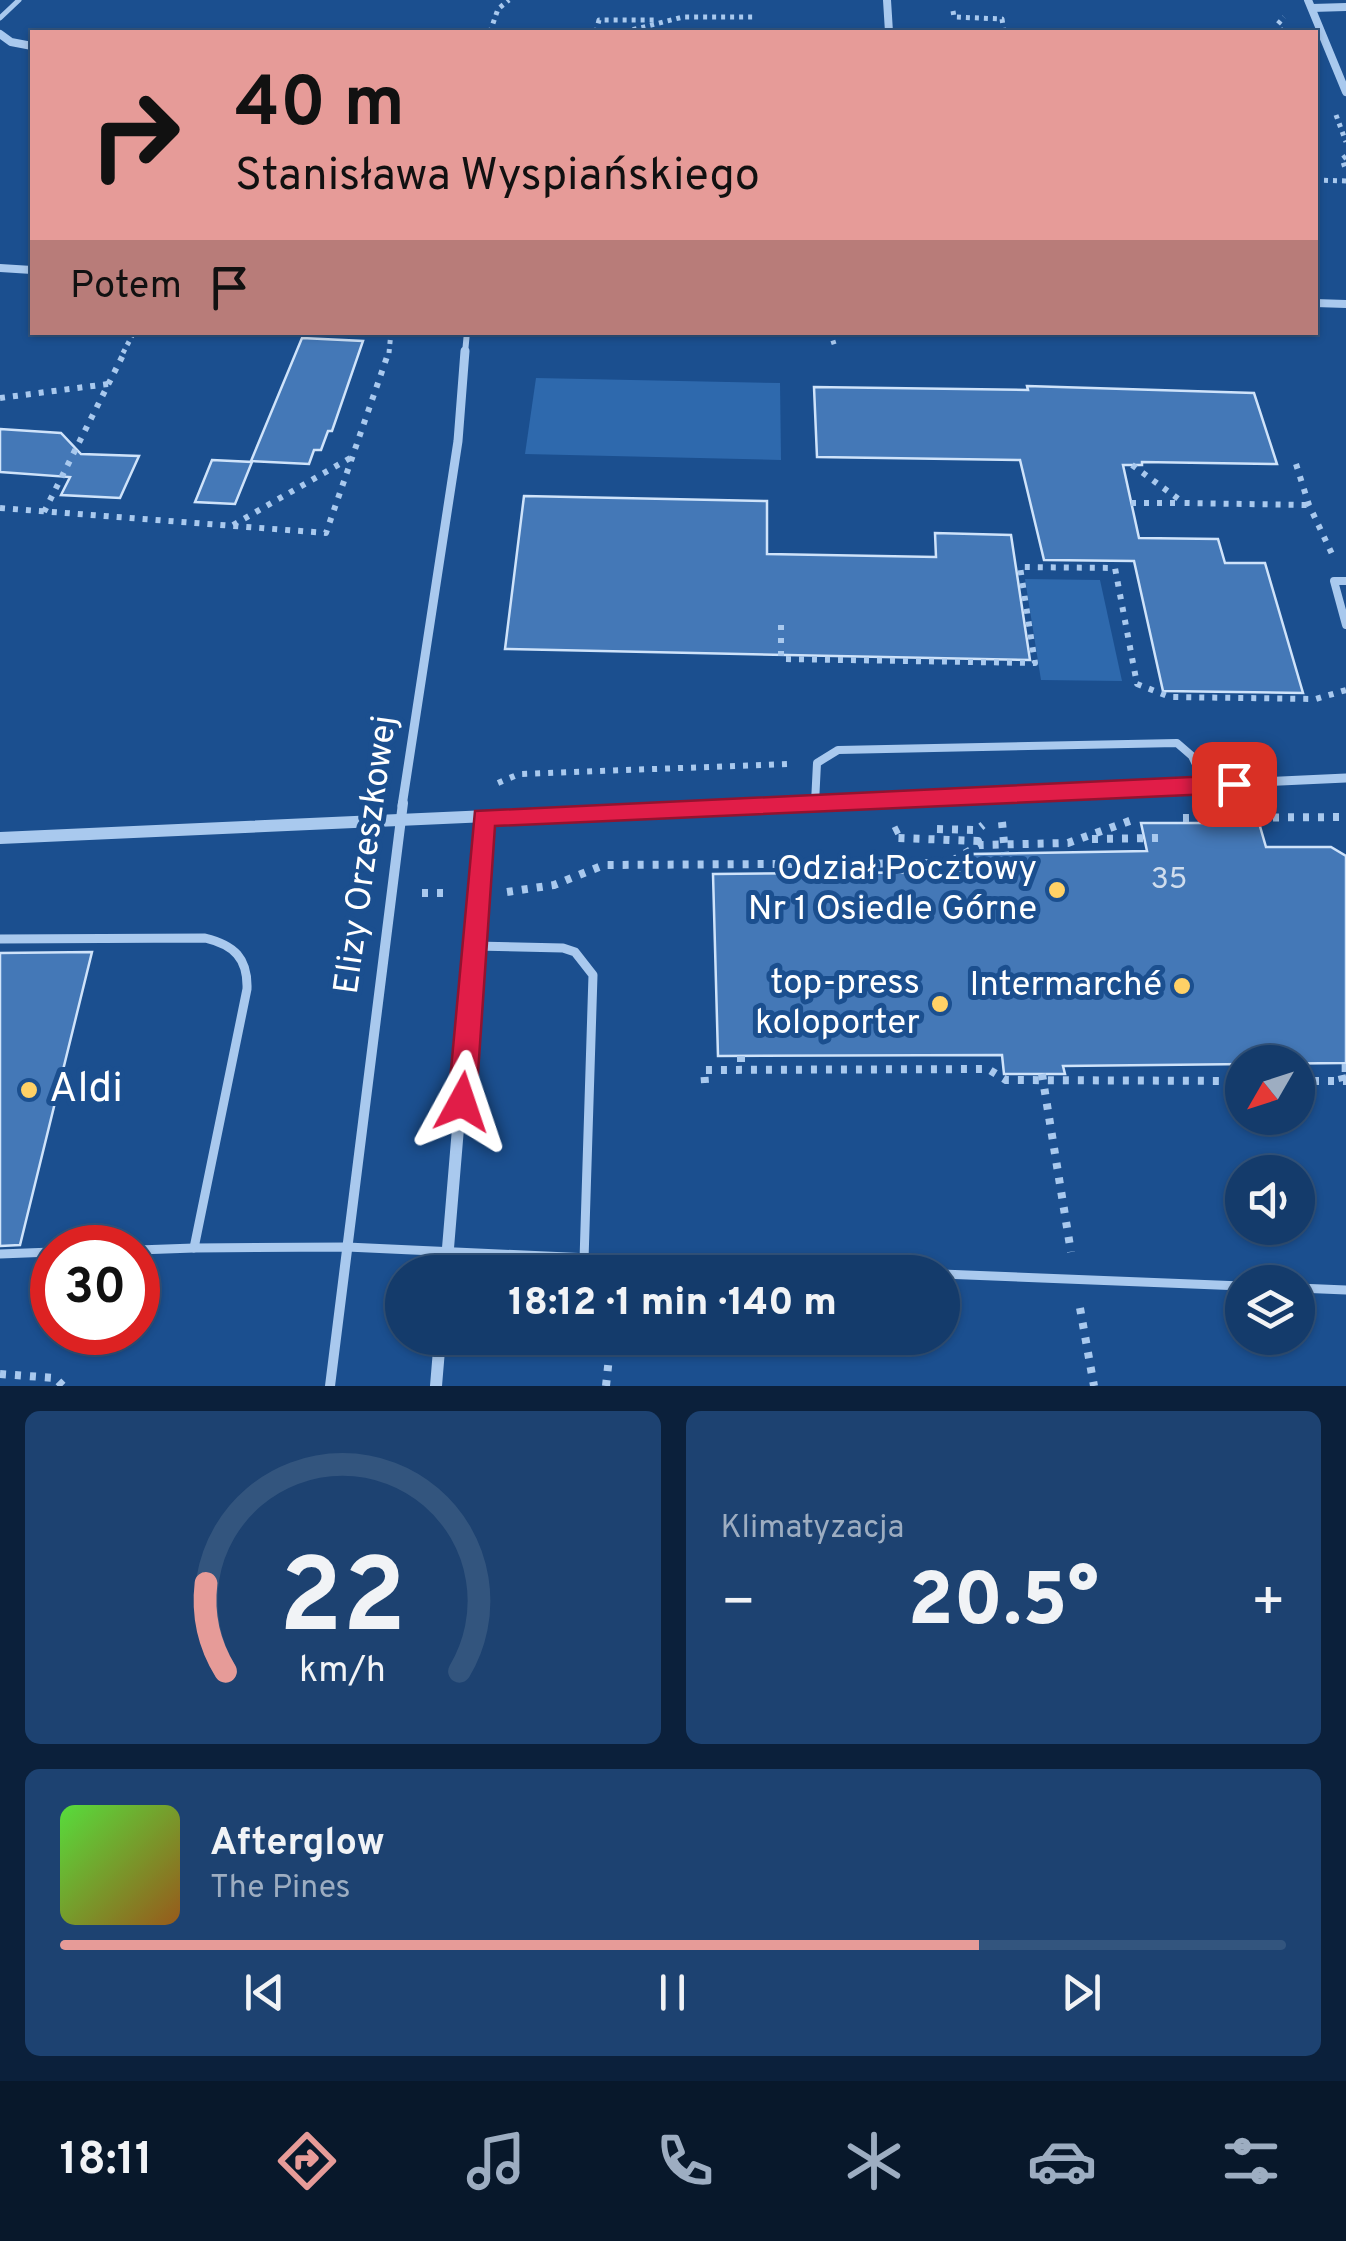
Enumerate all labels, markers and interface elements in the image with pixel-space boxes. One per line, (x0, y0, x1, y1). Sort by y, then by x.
text: 40 m (235, 62, 405, 151)
icon: right (70, 70, 200, 200)
text: Stanisława Wyspiańskiego (235, 149, 760, 206)
icon: arrive (202, 260, 257, 315)
text: Potem (70, 263, 182, 312)
street label: Elizy Orzeszkowej (326, 713, 408, 997)
pin (1192, 742, 1277, 827)
icon: arrive (1207, 757, 1262, 812)
place label: Odział Pocztowy Nr 1 Osiedle Górne (748, 848, 1037, 932)
house number: 35 (1151, 862, 1187, 899)
marker: Odział Pocztowy Nr 1 Osiedle Górne (1046, 879, 1068, 901)
place label: top-press koloporter (755, 962, 920, 1046)
place label: Intermarché (969, 964, 1162, 1008)
marker: Intermarché (1171, 975, 1193, 997)
marker: top-press koloporter (929, 993, 951, 1015)
north arrow (1225, 1045, 1315, 1135)
map controls (1225, 1045, 1315, 1355)
position arrow (410, 1050, 514, 1154)
place label: Aldi (49, 1064, 123, 1117)
marker: Aldi (18, 1079, 40, 1101)
button: sound (1225, 1155, 1315, 1245)
speed limit sign: 30 (30, 1225, 160, 1355)
button: layers (1225, 1265, 1315, 1355)
text: 18:12 · 1 min · 140 m (508, 1280, 837, 1329)
text: Klimatyzacja (721, 1509, 904, 1549)
text: 22 (279, 1537, 406, 1669)
text: 20.5° (908, 1557, 1099, 1652)
text: − (721, 1570, 756, 1640)
text: + (1251, 1570, 1286, 1640)
text: km/h (299, 1649, 386, 1695)
text: Afterglow (210, 1820, 385, 1869)
text: The Pines (210, 1869, 351, 1909)
icon: previous (237, 1965, 292, 2020)
icon: pause (645, 1965, 700, 2020)
icon: next (1054, 1965, 1109, 2020)
icon: directions (272, 2126, 342, 2196)
icon: music (461, 2126, 531, 2196)
icon: phone (650, 2126, 720, 2196)
icon: climate (839, 2126, 909, 2196)
icon: car (1027, 2126, 1097, 2196)
icon: filters (1216, 2126, 1286, 2196)
text: 18:11 (59, 2133, 153, 2190)

